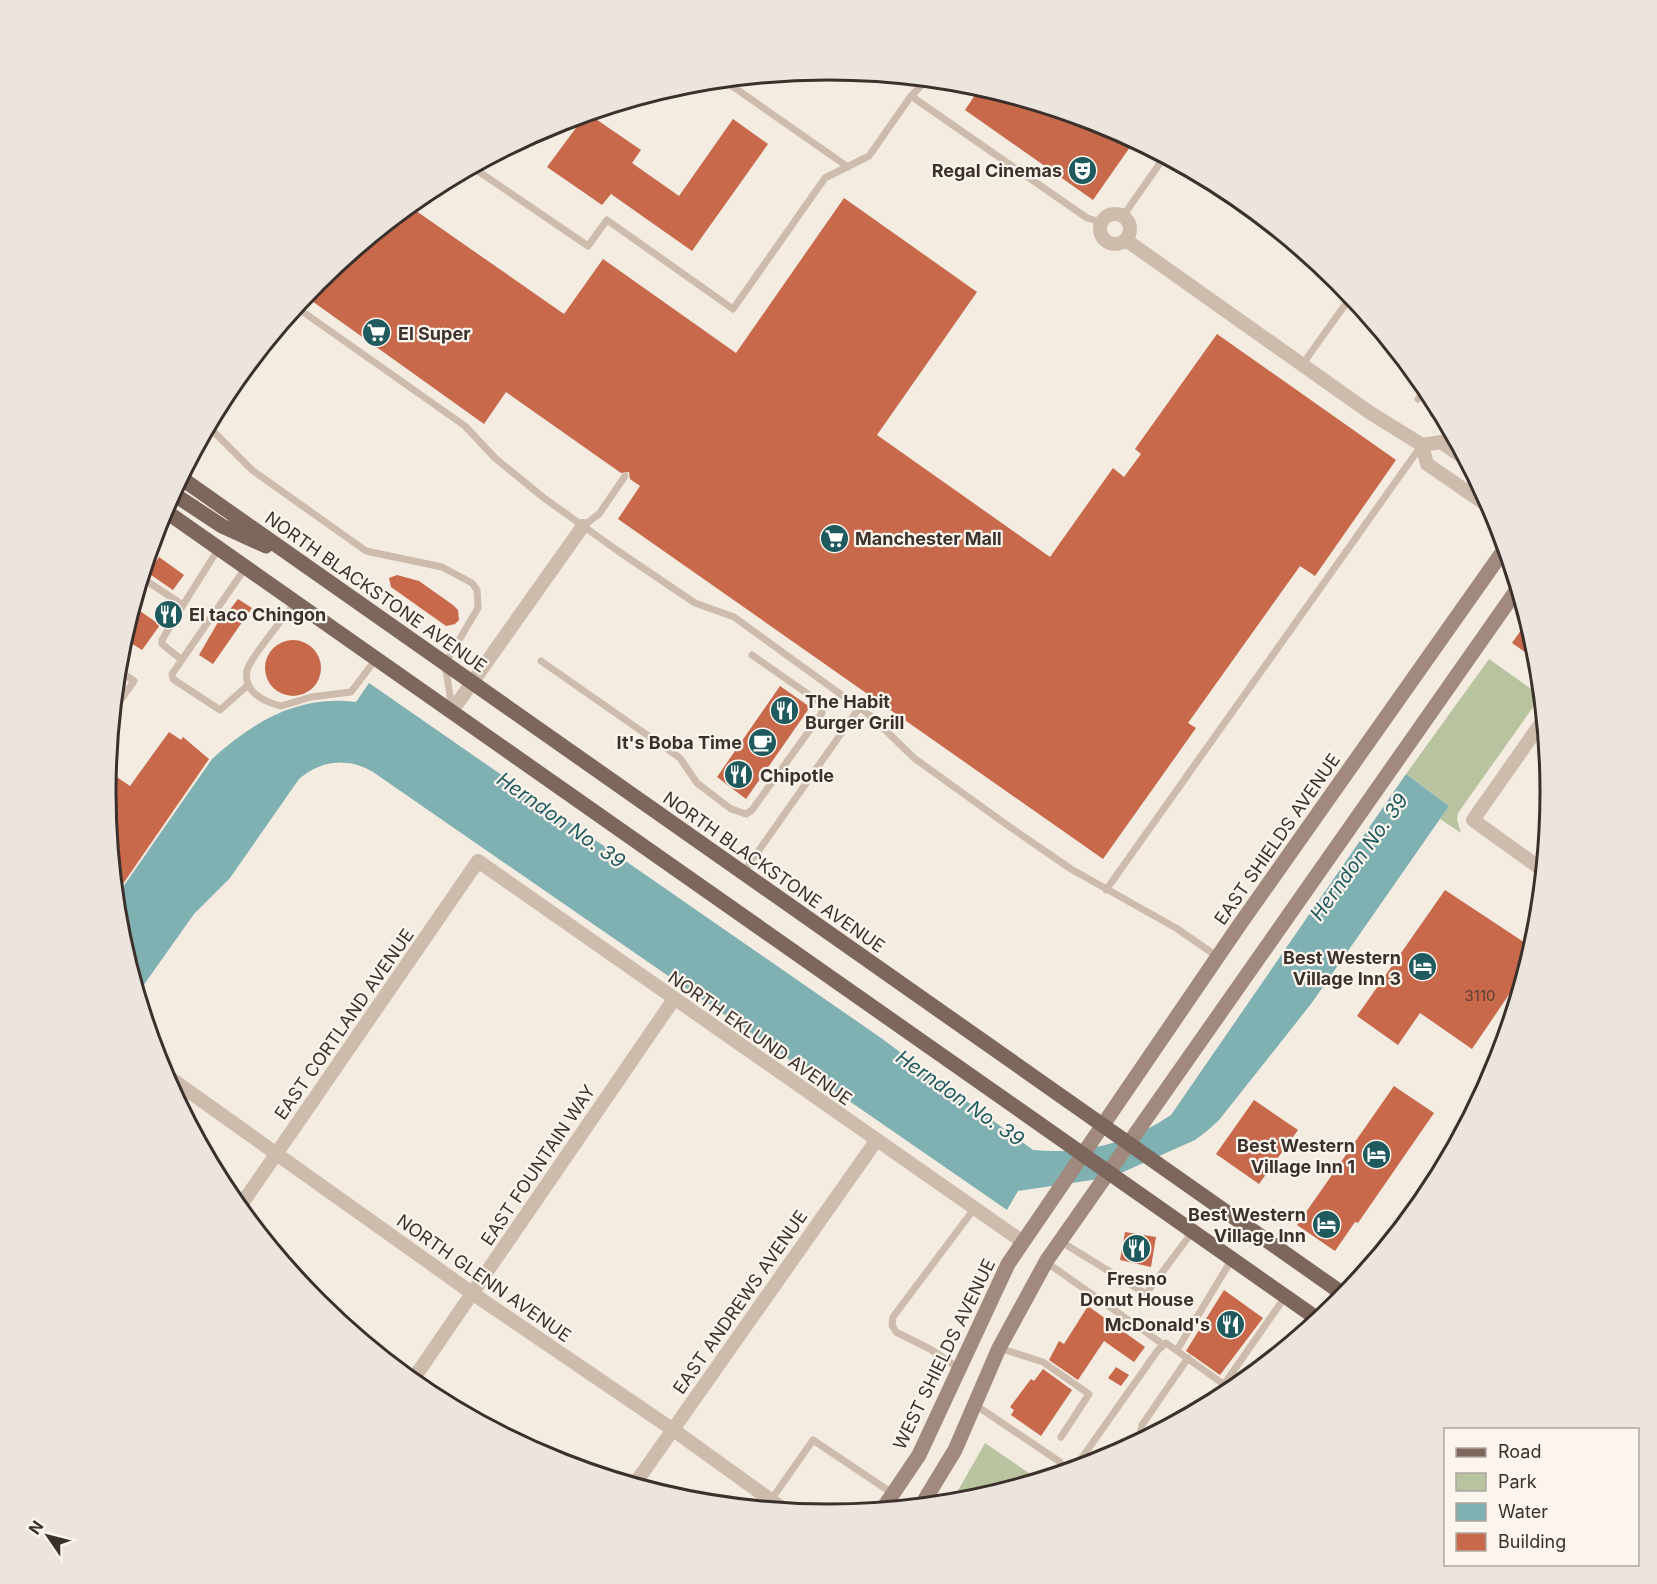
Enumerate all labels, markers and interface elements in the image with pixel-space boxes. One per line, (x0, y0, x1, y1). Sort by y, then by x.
theatre icon: Regal Cinemas (1067, 154, 1099, 186)
place label: Regal Cinemas (932, 160, 1062, 181)
supermarket icon: El Super (361, 317, 393, 349)
place label: El Super (398, 323, 470, 344)
street label: NORTH BLACKSTONE AVENUE (261, 507, 491, 677)
supermarket icon: Manchester Mall (818, 522, 850, 554)
place label: Manchester Mall (855, 528, 1002, 549)
restaurant icon: El taco Chingon (152, 598, 184, 630)
place label: El taco Chingon (189, 604, 326, 625)
place label: The Habit Burger Grill (805, 691, 904, 733)
restaurant icon: The Habit Burger Grill (768, 695, 800, 727)
cafe icon: It's Boba Time (747, 726, 779, 758)
place label: It's Boba Time (617, 732, 742, 753)
street label: EAST SHIELDS AVENUE (1210, 749, 1344, 929)
restaurant icon: Chipotle (723, 759, 755, 791)
place label: Chipotle (760, 765, 834, 786)
water label: Herndon No. 39 (492, 767, 630, 873)
street label: NORTH BLACKSTONE AVENUE (659, 787, 889, 957)
water label: Herndon No. 39 (1305, 788, 1413, 925)
street label: EAST CORTLAND AVENUE (270, 925, 418, 1123)
place label: Best Western Village Inn 3 (1283, 947, 1401, 989)
hotel icon: Best Western Village Inn 3 (1406, 951, 1438, 983)
street label: NORTH EKLUND AVENUE (664, 967, 856, 1109)
house number: 3110 (1465, 986, 1495, 1005)
water label: Herndon No. 39 (891, 1045, 1029, 1151)
street label: EAST FOUNTAIN WAY (477, 1081, 599, 1249)
place label: Best Western Village Inn 1 (1237, 1135, 1355, 1177)
hotel icon: Best Western Village Inn 1 (1360, 1139, 1392, 1171)
place label: Best Western Village Inn (1188, 1204, 1306, 1246)
street label: EAST ANDREWS AVENUE (668, 1206, 812, 1398)
hotel icon: Best Western Village Inn (1311, 1208, 1343, 1240)
street label: NORTH GLENN AVENUE (393, 1210, 575, 1346)
restaurant icon: Fresno Donut House (1121, 1233, 1153, 1265)
street label: WEST SHIELDS AVENUE (889, 1255, 999, 1453)
place label: Fresno Donut House (1080, 1268, 1194, 1310)
restaurant icon: McDonald's (1215, 1308, 1247, 1340)
place label: McDonald's (1105, 1314, 1210, 1335)
legend (1444, 1428, 1639, 1566)
text: Road (1498, 1441, 1541, 1462)
text: Park (1498, 1471, 1537, 1492)
text: Water (1498, 1501, 1548, 1522)
north arrow (18, 1506, 78, 1566)
text: N (24, 1517, 47, 1538)
text: Building (1498, 1531, 1566, 1552)

